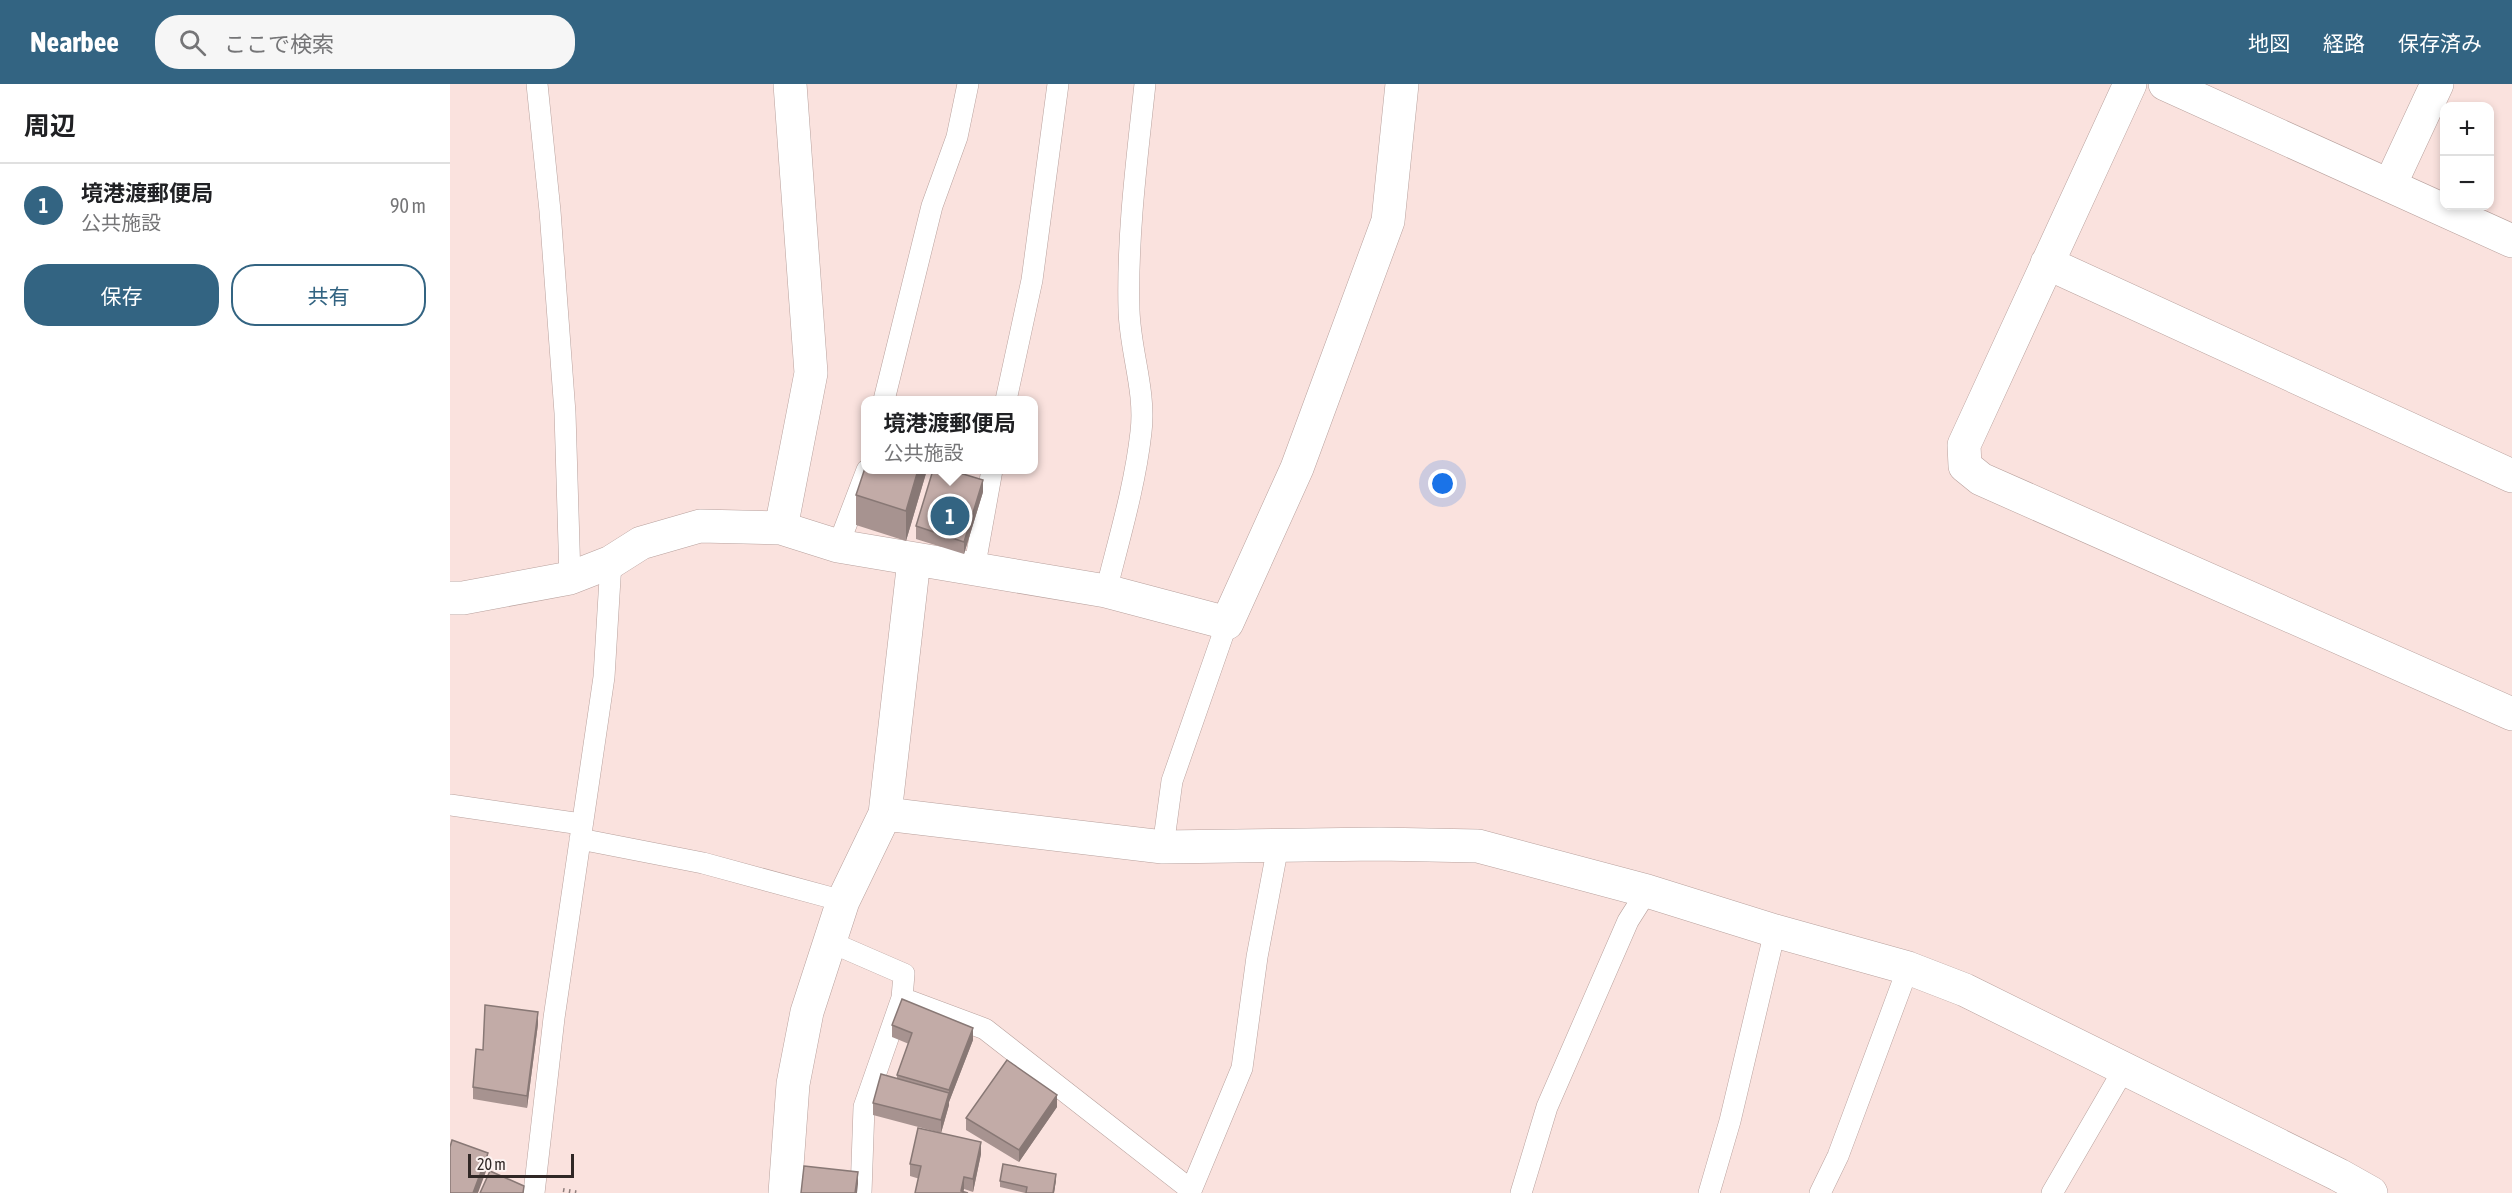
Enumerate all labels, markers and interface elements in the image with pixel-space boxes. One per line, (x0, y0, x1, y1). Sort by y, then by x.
search box (155, 15, 575, 69)
text: Nearbee (30, 26, 119, 58)
icon: search (176, 26, 209, 59)
text: ここで検索 (224, 31, 334, 57)
text: 地図 (2248, 31, 2290, 55)
text: 経路 (2323, 31, 2365, 55)
text: 保存済み (2398, 31, 2482, 55)
map controls (2440, 102, 2494, 210)
button: + (2440, 102, 2494, 156)
text: 周辺 (24, 111, 76, 141)
button: − (2440, 156, 2494, 210)
text: 境港渡郵便局 (81, 180, 213, 206)
text: 1 (39, 194, 48, 217)
text: 90 m (390, 194, 426, 217)
text: 公共施設 (81, 211, 161, 234)
button: 保存 (24, 264, 219, 326)
button: 共有 (231, 264, 426, 326)
popup (861, 396, 1038, 474)
text: 境港渡郵便局 (883, 410, 1016, 436)
text: 公共施設 (883, 441, 963, 464)
your location (1428, 469, 1457, 498)
pin: 1 (930, 494, 970, 538)
scale bar (468, 1151, 574, 1178)
text: 20 m (477, 1155, 506, 1173)

